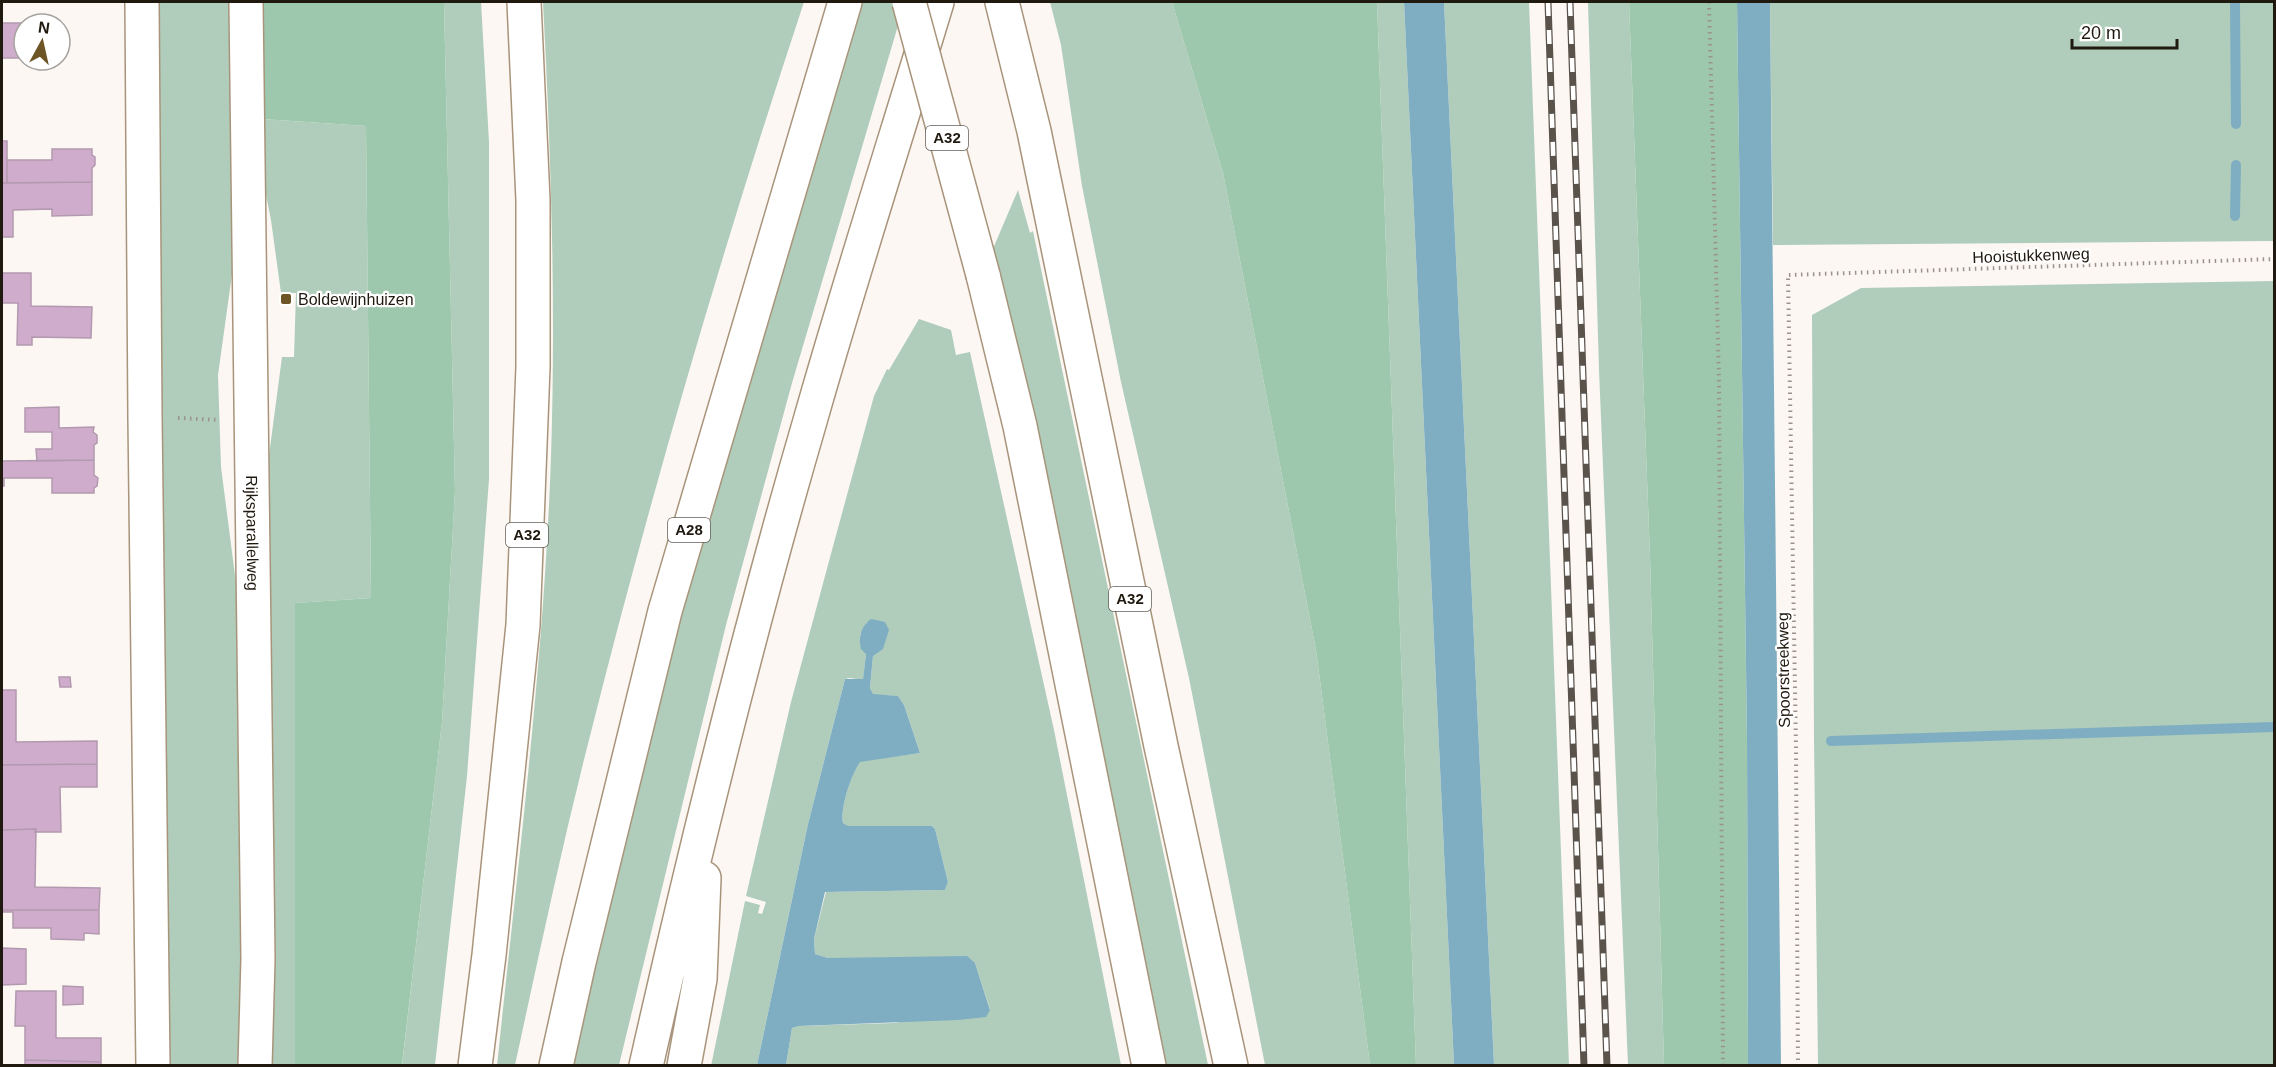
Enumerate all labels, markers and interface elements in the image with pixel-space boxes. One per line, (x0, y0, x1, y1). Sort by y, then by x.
north arrow (12, 12, 72, 72)
scale bar (2072, 12, 2177, 50)
text: N (37, 18, 51, 37)
text: 20 m (2081, 23, 2121, 43)
road number: A32 (926, 126, 968, 150)
street label: Hooistukkenweg (1972, 245, 2090, 266)
place label: Boldewijnhuizen (298, 291, 414, 308)
marker: Boldewijnhuizen (279, 292, 293, 306)
street label: Rijksparallelweg (243, 475, 261, 591)
road number: A28 (668, 518, 710, 542)
road number: A32 (506, 523, 548, 547)
road number: A32 (1109, 587, 1151, 611)
street label: Spoorstreekweg (1774, 612, 1793, 728)

